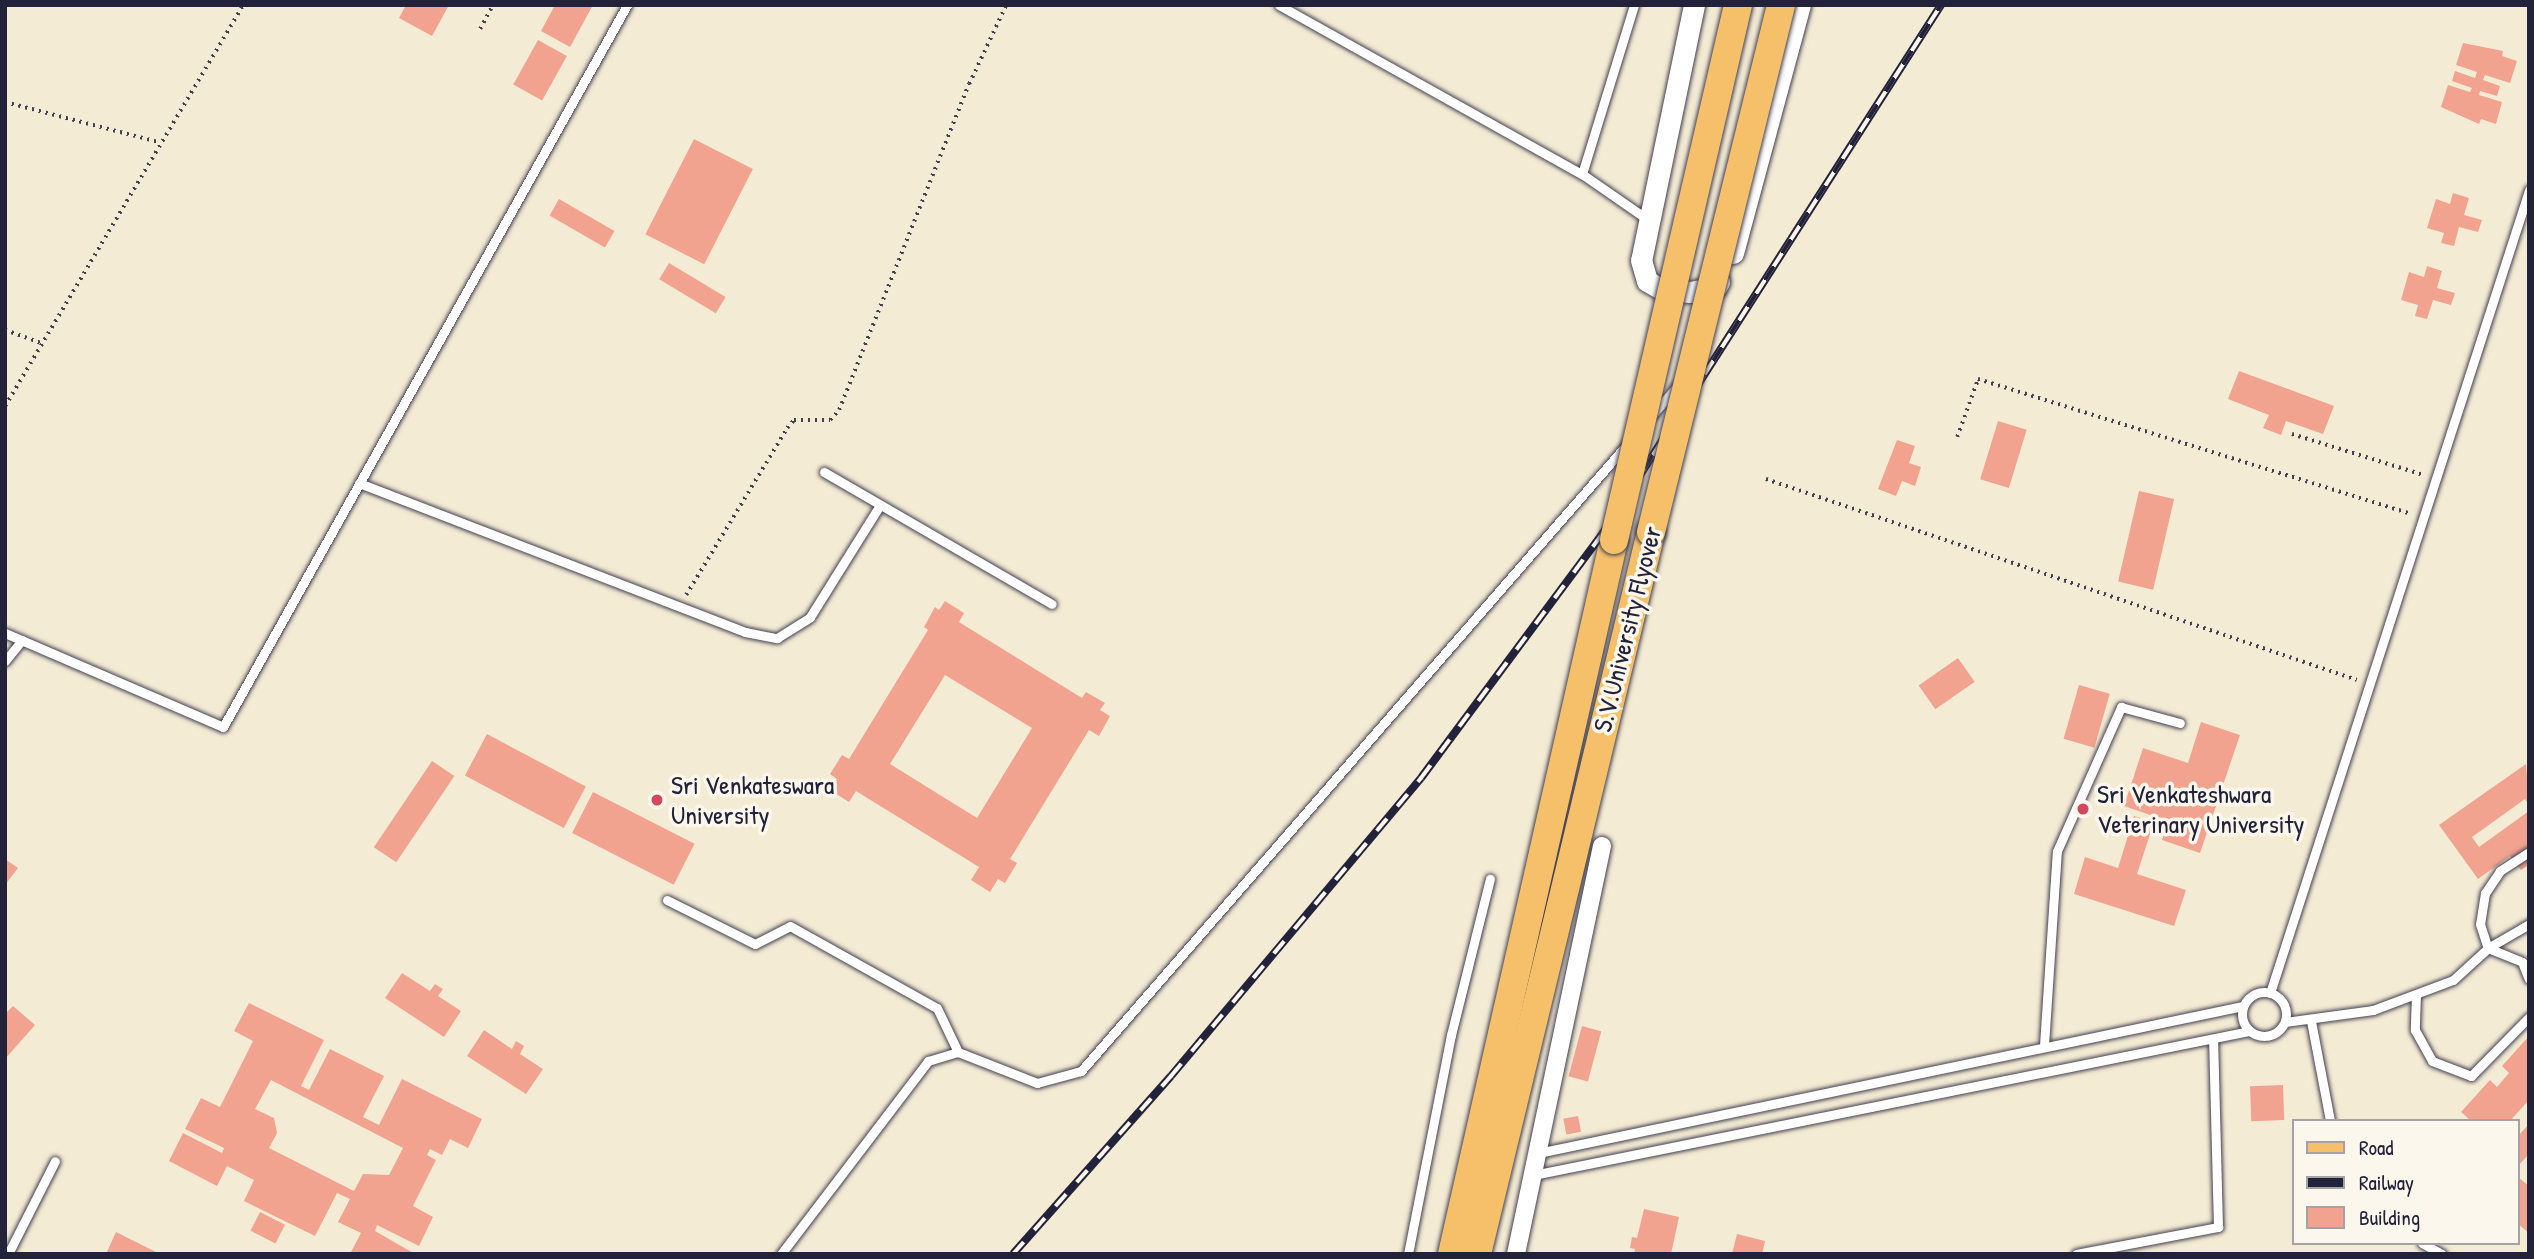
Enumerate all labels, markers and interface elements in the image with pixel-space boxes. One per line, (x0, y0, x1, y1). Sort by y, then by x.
street label: S.V.University Flyover (1586, 523, 1668, 735)
place label: Sri Venkateswara University (671, 769, 834, 830)
place label: Sri Venkateshwara Veterinary University (2097, 778, 2304, 840)
marker: Sri Venkateswara University (649, 792, 665, 808)
marker: Sri Venkateshwara Veterinary University (2075, 801, 2091, 817)
legend (2292, 1119, 2520, 1245)
text: Road (2359, 1133, 2393, 1162)
text: Railway (2359, 1168, 2414, 1197)
text: Building (2359, 1203, 2420, 1232)

